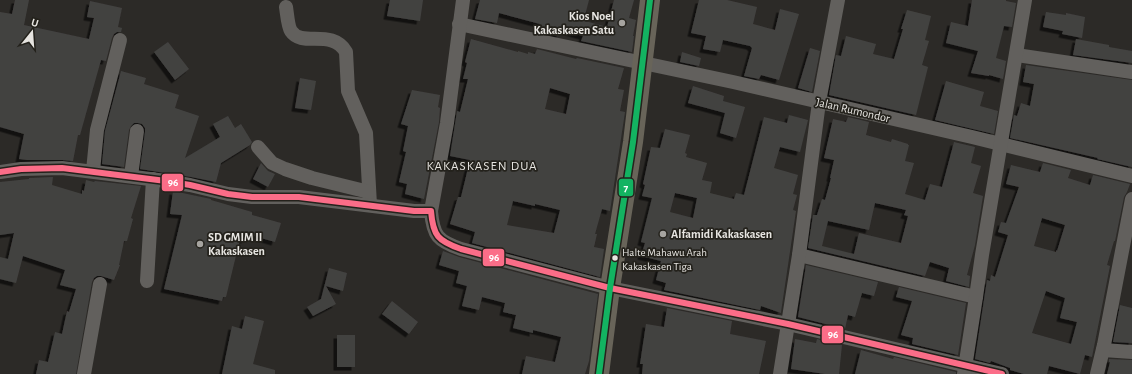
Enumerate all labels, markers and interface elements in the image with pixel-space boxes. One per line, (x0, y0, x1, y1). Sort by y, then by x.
place label: Kios Noel Kakaskasen Satu (533, 10, 615, 36)
north arrow (12, 12, 52, 52)
text: U (30, 17, 40, 29)
marker: Kios Noel Kakaskasen Satu (617, 18, 627, 28)
street label: Jalan Rumondor (815, 96, 891, 124)
district label: KAKASKASEN DUA (426, 160, 538, 173)
line badge: 96 (161, 173, 184, 192)
text: 96 (168, 177, 178, 188)
line badge: 7 (618, 178, 634, 197)
text: 7 (624, 182, 629, 193)
place label: Alfamidi Kakaskasen (671, 228, 772, 240)
marker: Alfamidi Kakaskasen (658, 229, 668, 239)
place label: SD GMIM II Kakaskasen (208, 231, 265, 257)
marker: SD GMIM II Kakaskasen (195, 239, 205, 249)
place label: Halte Mahawu Arah Kakaskasen Tiga (622, 247, 707, 272)
line badge: 96 (482, 248, 505, 267)
text: 96 (489, 252, 499, 263)
marker: Halte Mahawu Arah Kakaskasen Tiga (610, 253, 620, 263)
line badge: 96 (821, 325, 844, 344)
text: 96 (828, 329, 838, 340)

